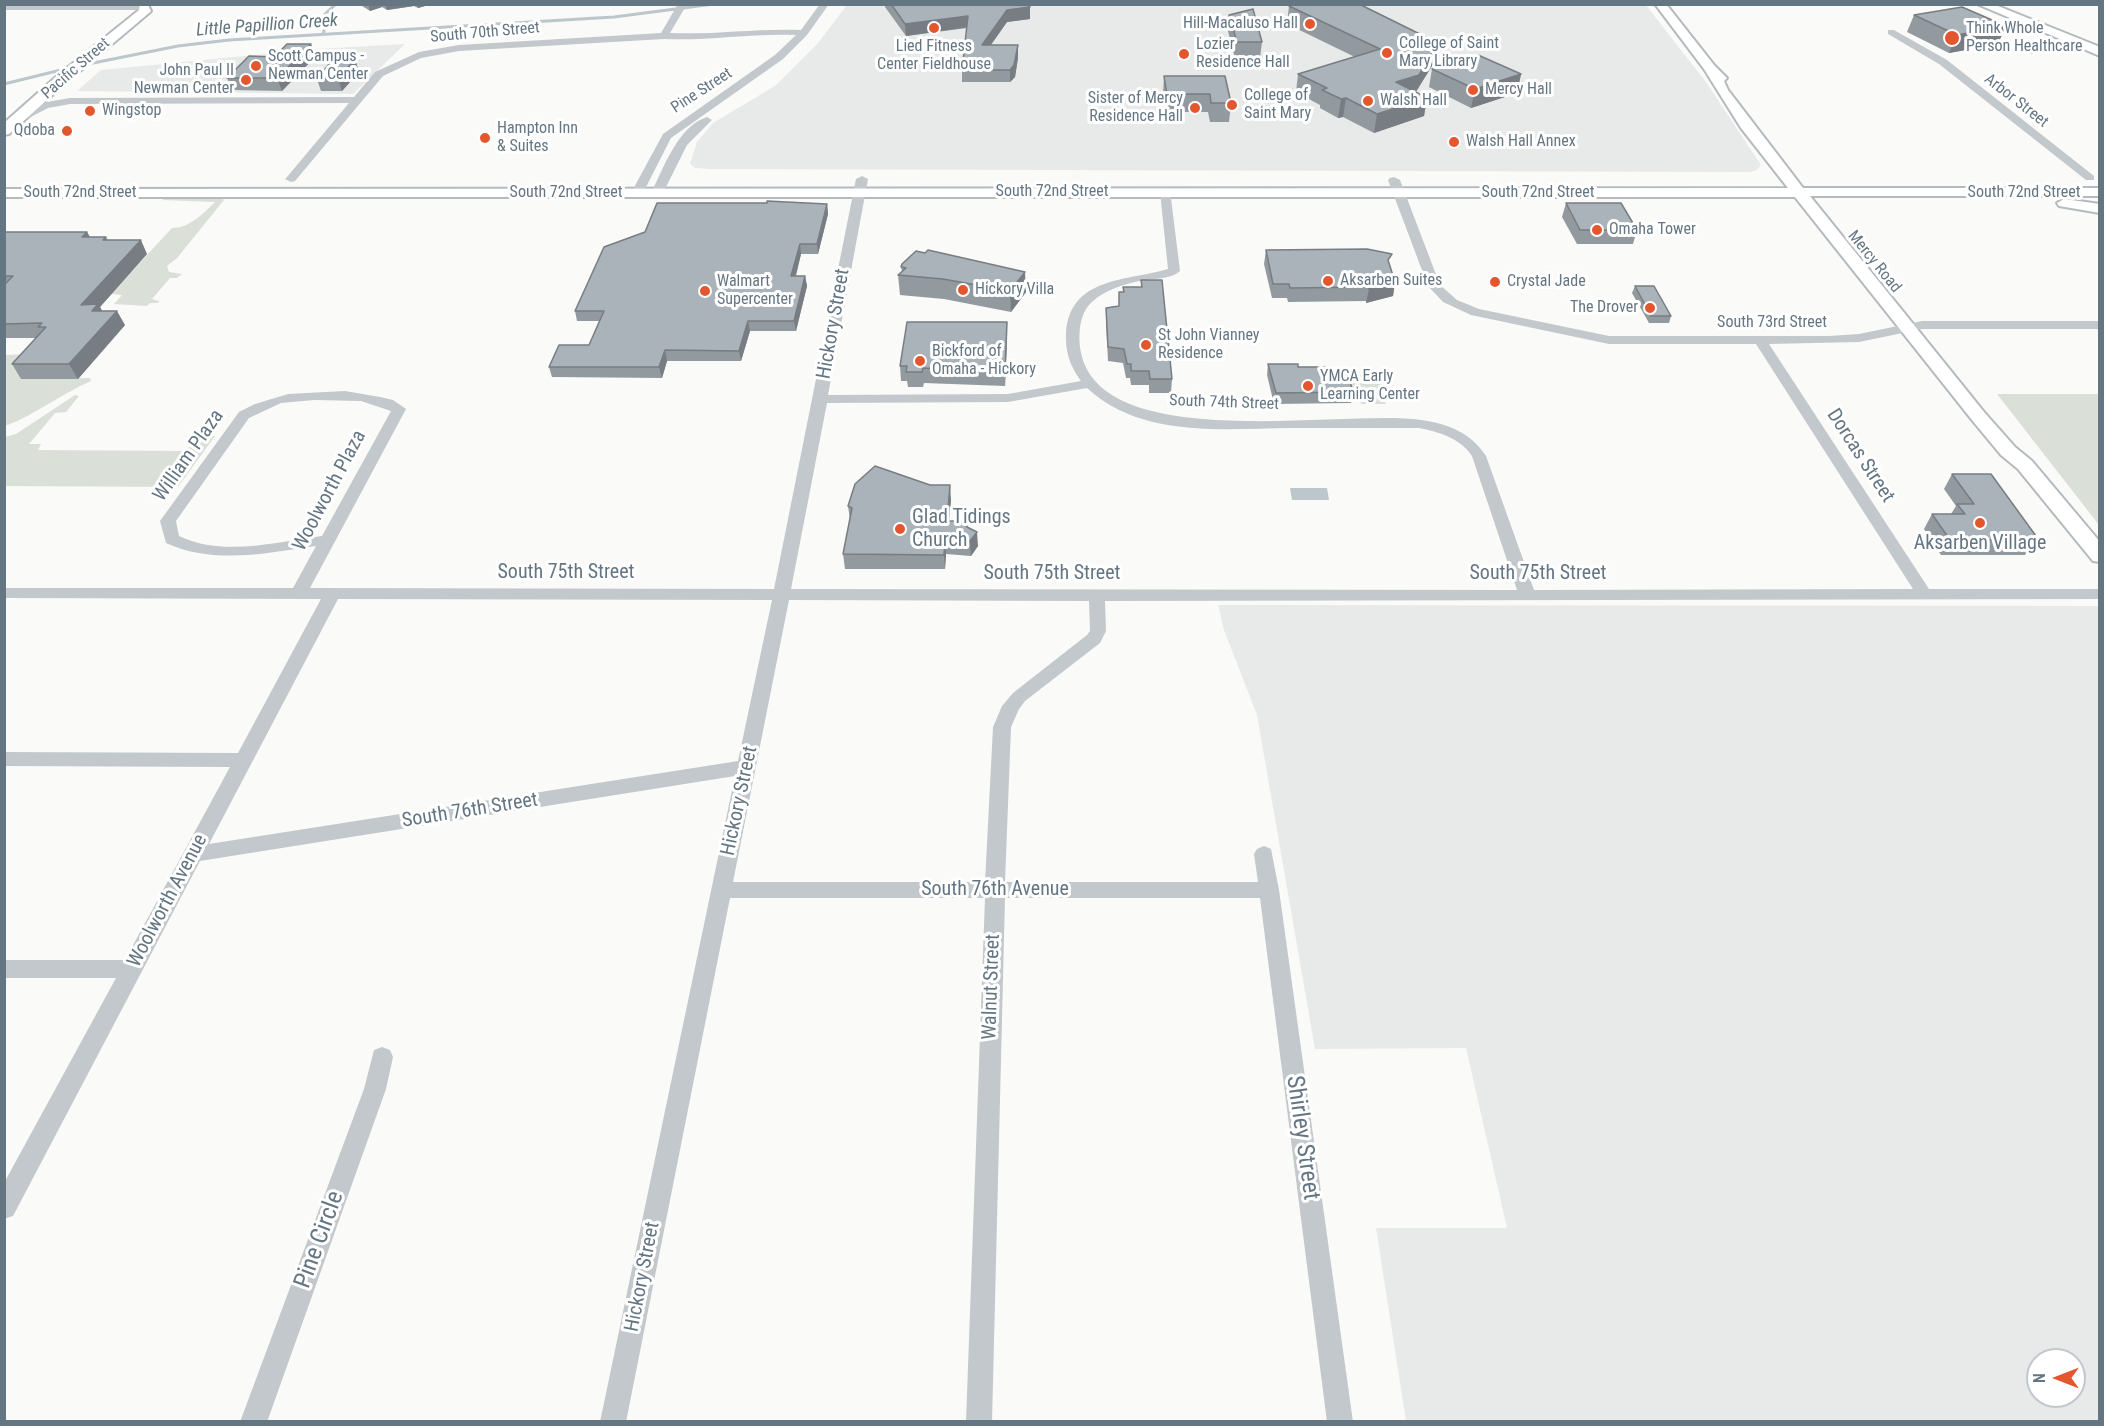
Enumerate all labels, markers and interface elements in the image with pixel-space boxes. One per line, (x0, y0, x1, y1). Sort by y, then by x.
water label: Little Papillion Creek (195, 10, 339, 42)
place label: Hill-Macaluso Hall (1183, 14, 1298, 34)
marker: Hill-Macaluso Hall (1303, 17, 1317, 31)
street label: South 70th Street (430, 19, 540, 47)
place label: Think Whole Person Healthcare (1966, 19, 2082, 57)
marker: Lied Fitness Center Fieldhouse (927, 21, 941, 35)
marker: Think Whole Person Healthcare (1943, 29, 1961, 47)
street label: Pacific Street (38, 34, 114, 104)
place label: College of Saint Mary Library (1399, 34, 1499, 72)
place label: Lozier Residence Hall (1196, 35, 1290, 73)
place label: Lied Fitness Center Fieldhouse (877, 37, 991, 75)
marker: College of Saint Mary Library (1380, 46, 1394, 60)
place label: Scott Campus - Newman Center (268, 47, 368, 85)
marker: Lozier Residence Hall (1177, 47, 1191, 61)
marker: Scott Campus - Newman Center (249, 59, 263, 73)
place label: John Paul II Newman Center (134, 61, 234, 99)
street label: Pine Street (668, 64, 736, 118)
street label: Arbor Street (1980, 70, 2052, 132)
marker: John Paul II Newman Center (239, 73, 253, 87)
place label: Mercy Hall (1485, 80, 1552, 100)
marker: Mercy Hall (1466, 83, 1480, 97)
place label: College of Saint Mary (1244, 86, 1311, 124)
place label: Sister of Mercy Residence Hall (1088, 89, 1183, 127)
place label: Walsh Hall (1380, 91, 1447, 111)
marker: Walsh Hall (1361, 94, 1375, 108)
marker: College of Saint Mary (1225, 98, 1239, 112)
place label: Wingstop (102, 101, 161, 121)
marker: Sister of Mercy Residence Hall (1188, 101, 1202, 115)
marker: Wingstop (83, 104, 97, 118)
place label: Hampton Inn & Suites (497, 119, 578, 157)
place label: Qdoba (14, 121, 55, 141)
marker: Qdoba (60, 124, 74, 138)
marker: Hampton Inn & Suites (478, 131, 492, 145)
place label: Walsh Hall Annex (1466, 132, 1576, 152)
marker: Walsh Hall Annex (1447, 135, 1461, 149)
street label: South 72nd Street (996, 182, 1108, 202)
street label: South 72nd Street (24, 183, 136, 203)
street label: South 72nd Street (510, 183, 622, 203)
street label: South 72nd Street (1482, 183, 1594, 203)
street label: South 72nd Street (1968, 183, 2080, 203)
place label: Omaha Tower (1609, 220, 1696, 240)
marker: Omaha Tower (1590, 223, 1604, 237)
street label: Mercy Road (1843, 227, 1905, 297)
street label: Hickory Street (813, 267, 855, 381)
place label: Aksarben Suites (1340, 271, 1442, 291)
place label: Walmart Supercenter (717, 272, 793, 310)
place label: Crystal Jade (1507, 272, 1586, 292)
marker: Aksarben Suites (1321, 274, 1335, 288)
marker: Crystal Jade (1488, 275, 1502, 289)
place label: Hickory Villa (975, 280, 1054, 300)
marker: Hickory Villa (956, 283, 970, 297)
marker: Walmart Supercenter (698, 284, 712, 298)
place label: The Drover (1570, 298, 1638, 318)
marker: The Drover (1643, 301, 1657, 315)
street label: South 73rd Street (1717, 313, 1827, 333)
place label: St John Vianney Residence (1158, 326, 1259, 364)
marker: St John Vianney Residence (1139, 338, 1153, 352)
place label: Bickford of Omaha - Hickory (932, 342, 1036, 380)
marker: Bickford of Omaha - Hickory (913, 354, 927, 368)
place label: YMCA Early Learning Center (1320, 367, 1420, 405)
marker: YMCA Early Learning Center (1301, 379, 1315, 393)
street label: South 74th Street (1169, 391, 1279, 415)
street label: Dorcas Street (1821, 405, 1899, 507)
street label: William Plaza (149, 406, 229, 506)
street label: Woolworth Plaza (288, 427, 372, 555)
place label: Glad Tidings Church (912, 506, 1011, 553)
marker: Aksarben Village (1973, 516, 1987, 530)
marker: Glad Tidings Church (893, 522, 907, 536)
place label: Aksarben Village (1914, 532, 2046, 556)
street label: South 75th Street (497, 561, 635, 585)
street label: South 75th Street (983, 562, 1121, 586)
street label: South 75th Street (1469, 562, 1607, 586)
street label: Hickory Street (717, 744, 763, 858)
street label: South 76th Street (400, 788, 540, 834)
street label: Woolworth Avenue (123, 830, 213, 972)
street label: South 76th Avenue (921, 878, 1069, 902)
street label: Walnut Street (978, 934, 1006, 1040)
street label: Shirley Street (1279, 1074, 1325, 1202)
street label: Pine Circle (289, 1188, 351, 1292)
street label: Hickory Street (621, 1220, 665, 1334)
north arrow (2026, 1348, 2086, 1408)
text: N (2030, 1373, 2049, 1383)

